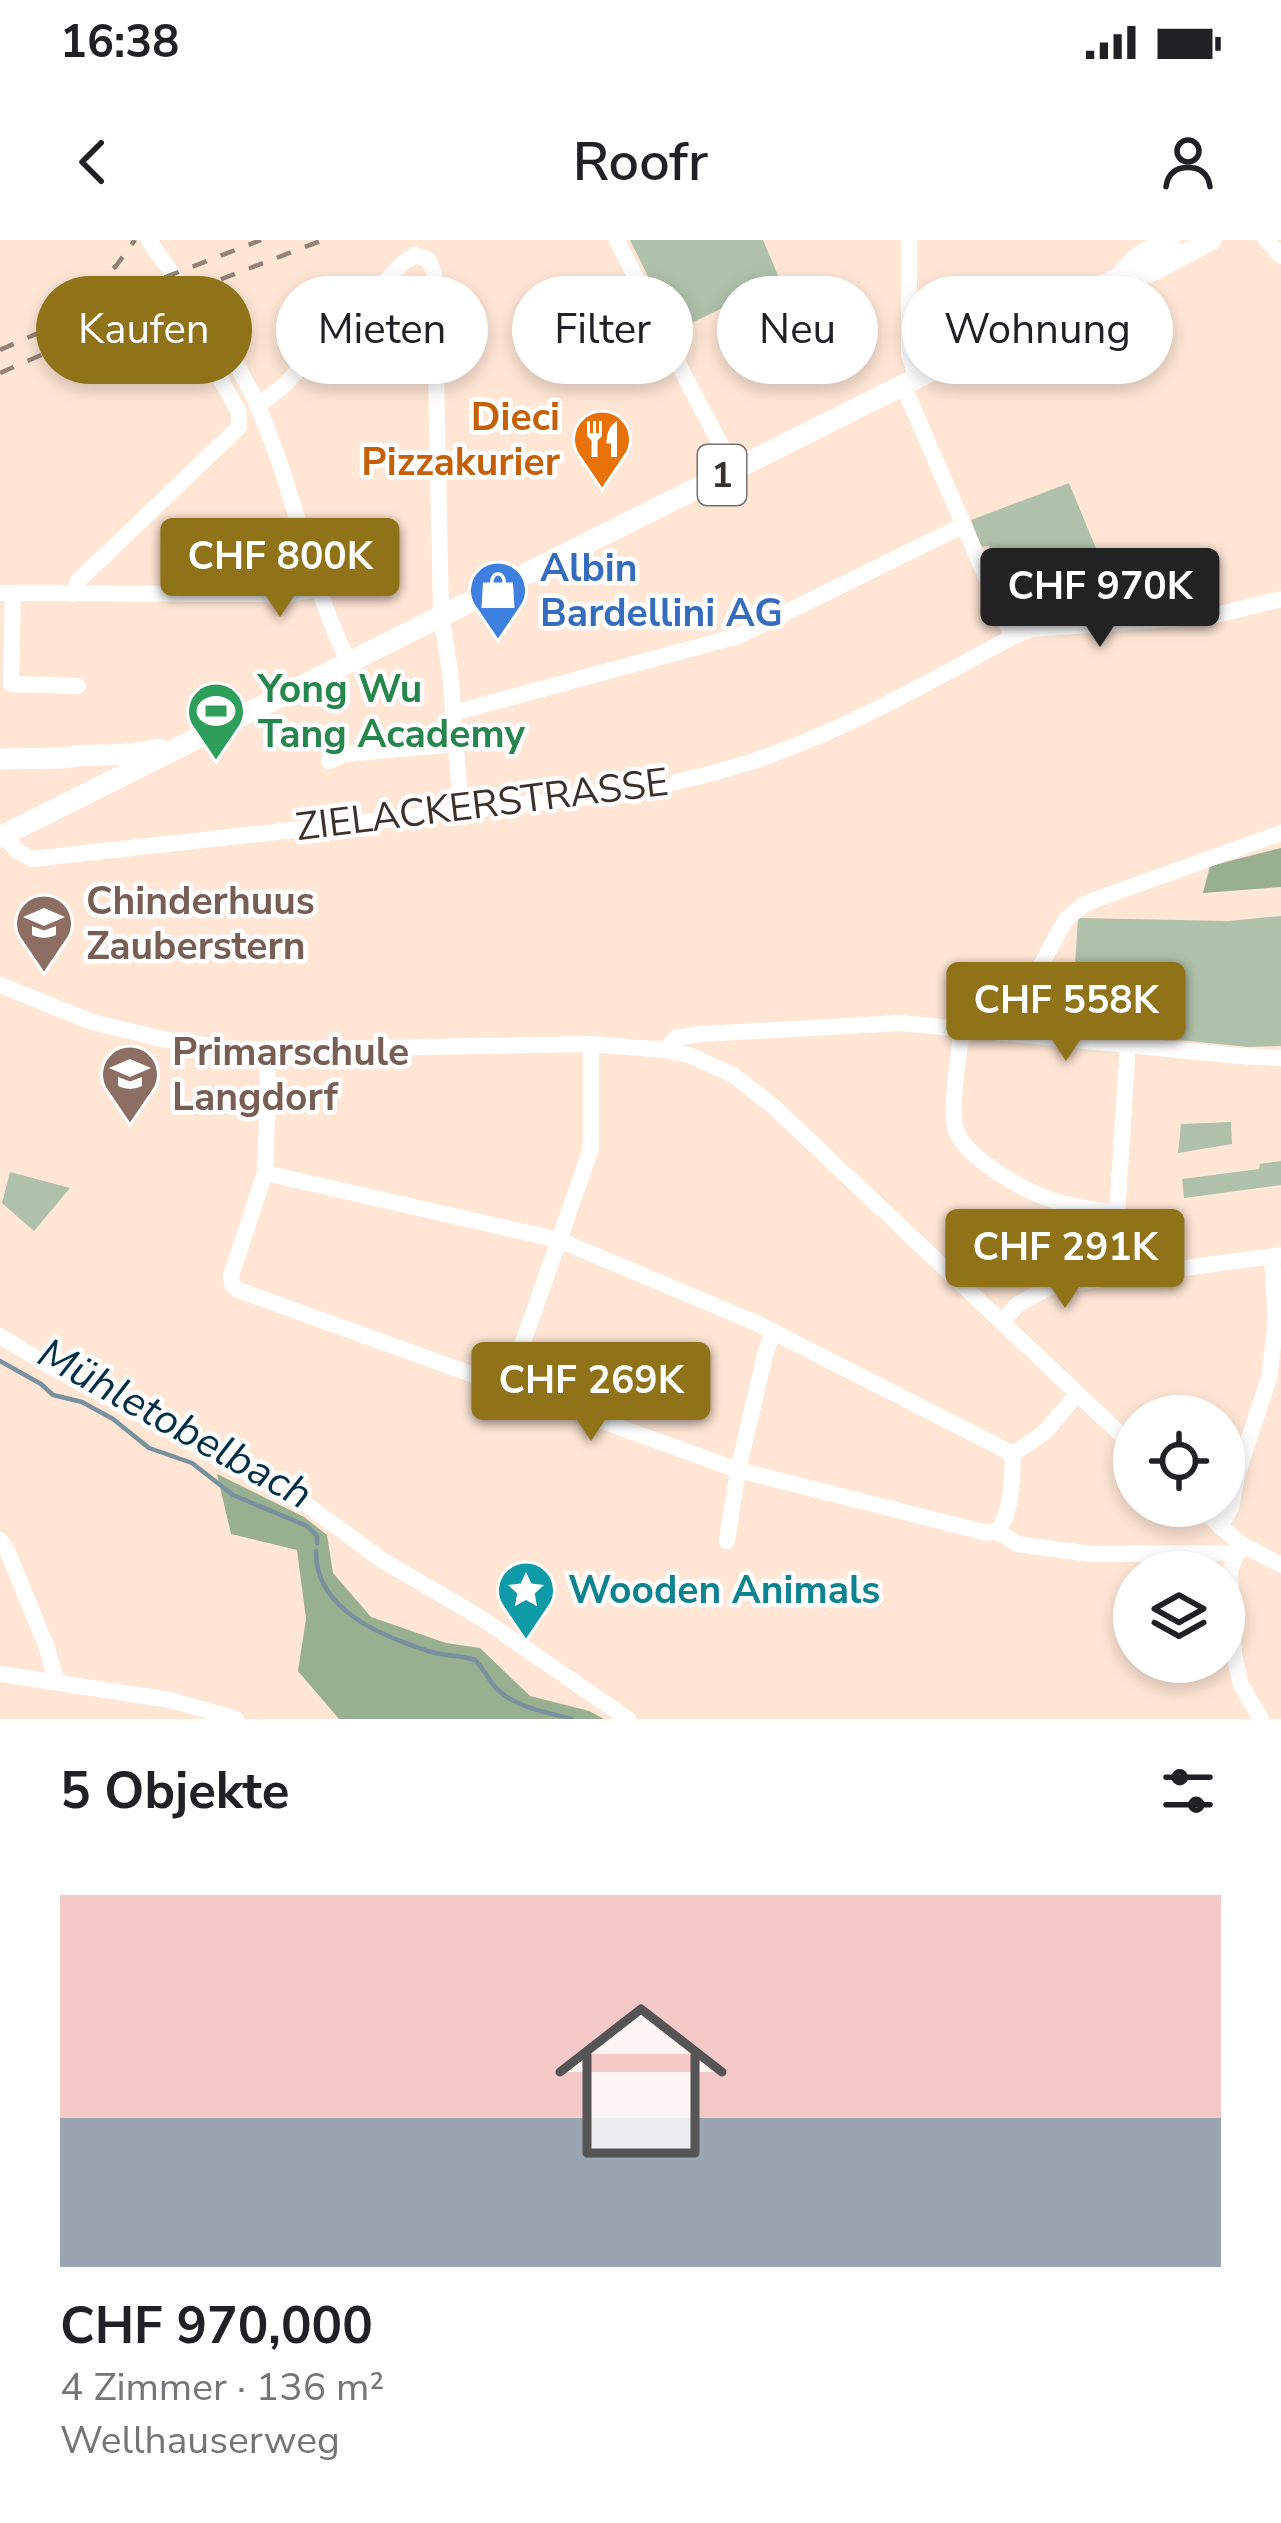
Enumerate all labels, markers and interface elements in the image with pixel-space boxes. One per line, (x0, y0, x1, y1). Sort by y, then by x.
text: 16:38 (60, 12, 179, 73)
text: Roofr (573, 125, 708, 199)
icon: back (60, 129, 126, 195)
icon: person (1155, 129, 1221, 195)
chip: Kaufen (36, 276, 252, 384)
chip: Mieten (276, 276, 488, 384)
chip: Filter (512, 276, 693, 384)
chip: Neu (717, 276, 878, 384)
chip: Wohnung (902, 276, 1173, 384)
place label: Dieci Pizzakurier (361, 391, 561, 489)
restaurant icon: Dieci Pizzakurier (571, 408, 633, 490)
road number: 1 (698, 445, 746, 505)
pin: CHF 800K (156, 518, 404, 620)
text: CHF 800K (187, 530, 373, 583)
place label: Albin Bardellini AG (540, 542, 783, 640)
pin: CHF 970K (976, 548, 1224, 650)
shop icon: Albin Bardellini AG (467, 559, 529, 641)
text: CHF 970K (1007, 560, 1193, 613)
place label: Yong Wu Tang Academy (256, 663, 525, 761)
sports icon: Yong Wu Tang Academy (185, 680, 247, 762)
street label: ZIELACKERSTRASSE (293, 756, 671, 854)
place label: Chinderhuus Zauberstern (86, 875, 315, 973)
school or university icon: Chinderhuus Zauberstern (13, 892, 75, 974)
pin: CHF 558K (942, 962, 1190, 1064)
text: CHF 558K (973, 974, 1159, 1027)
place label: Primarschule Langdorf (172, 1026, 409, 1124)
school or university icon: Primarschule Langdorf (99, 1043, 161, 1125)
pin: CHF 291K (941, 1209, 1189, 1311)
text: CHF 291K (972, 1221, 1158, 1274)
water label: Mühletobelbach (28, 1325, 322, 1523)
pin: CHF 269K (467, 1342, 715, 1444)
text: CHF 269K (498, 1354, 684, 1407)
map controls (1113, 1395, 1245, 1683)
button: locate (1113, 1395, 1245, 1527)
button: layers (1113, 1551, 1245, 1683)
place icon: Wooden Animals (495, 1559, 557, 1641)
place label: Wooden Animals (568, 1564, 880, 1617)
text: 5 Objekte (60, 1756, 289, 1826)
icon: filters (1155, 1758, 1221, 1824)
icon: home (533, 1973, 749, 2189)
text: CHF 970,000 (60, 2291, 373, 2361)
text: 4 Zimmer · 136 m² (60, 2361, 384, 2414)
text: Wellhauserweg (60, 2414, 340, 2467)

